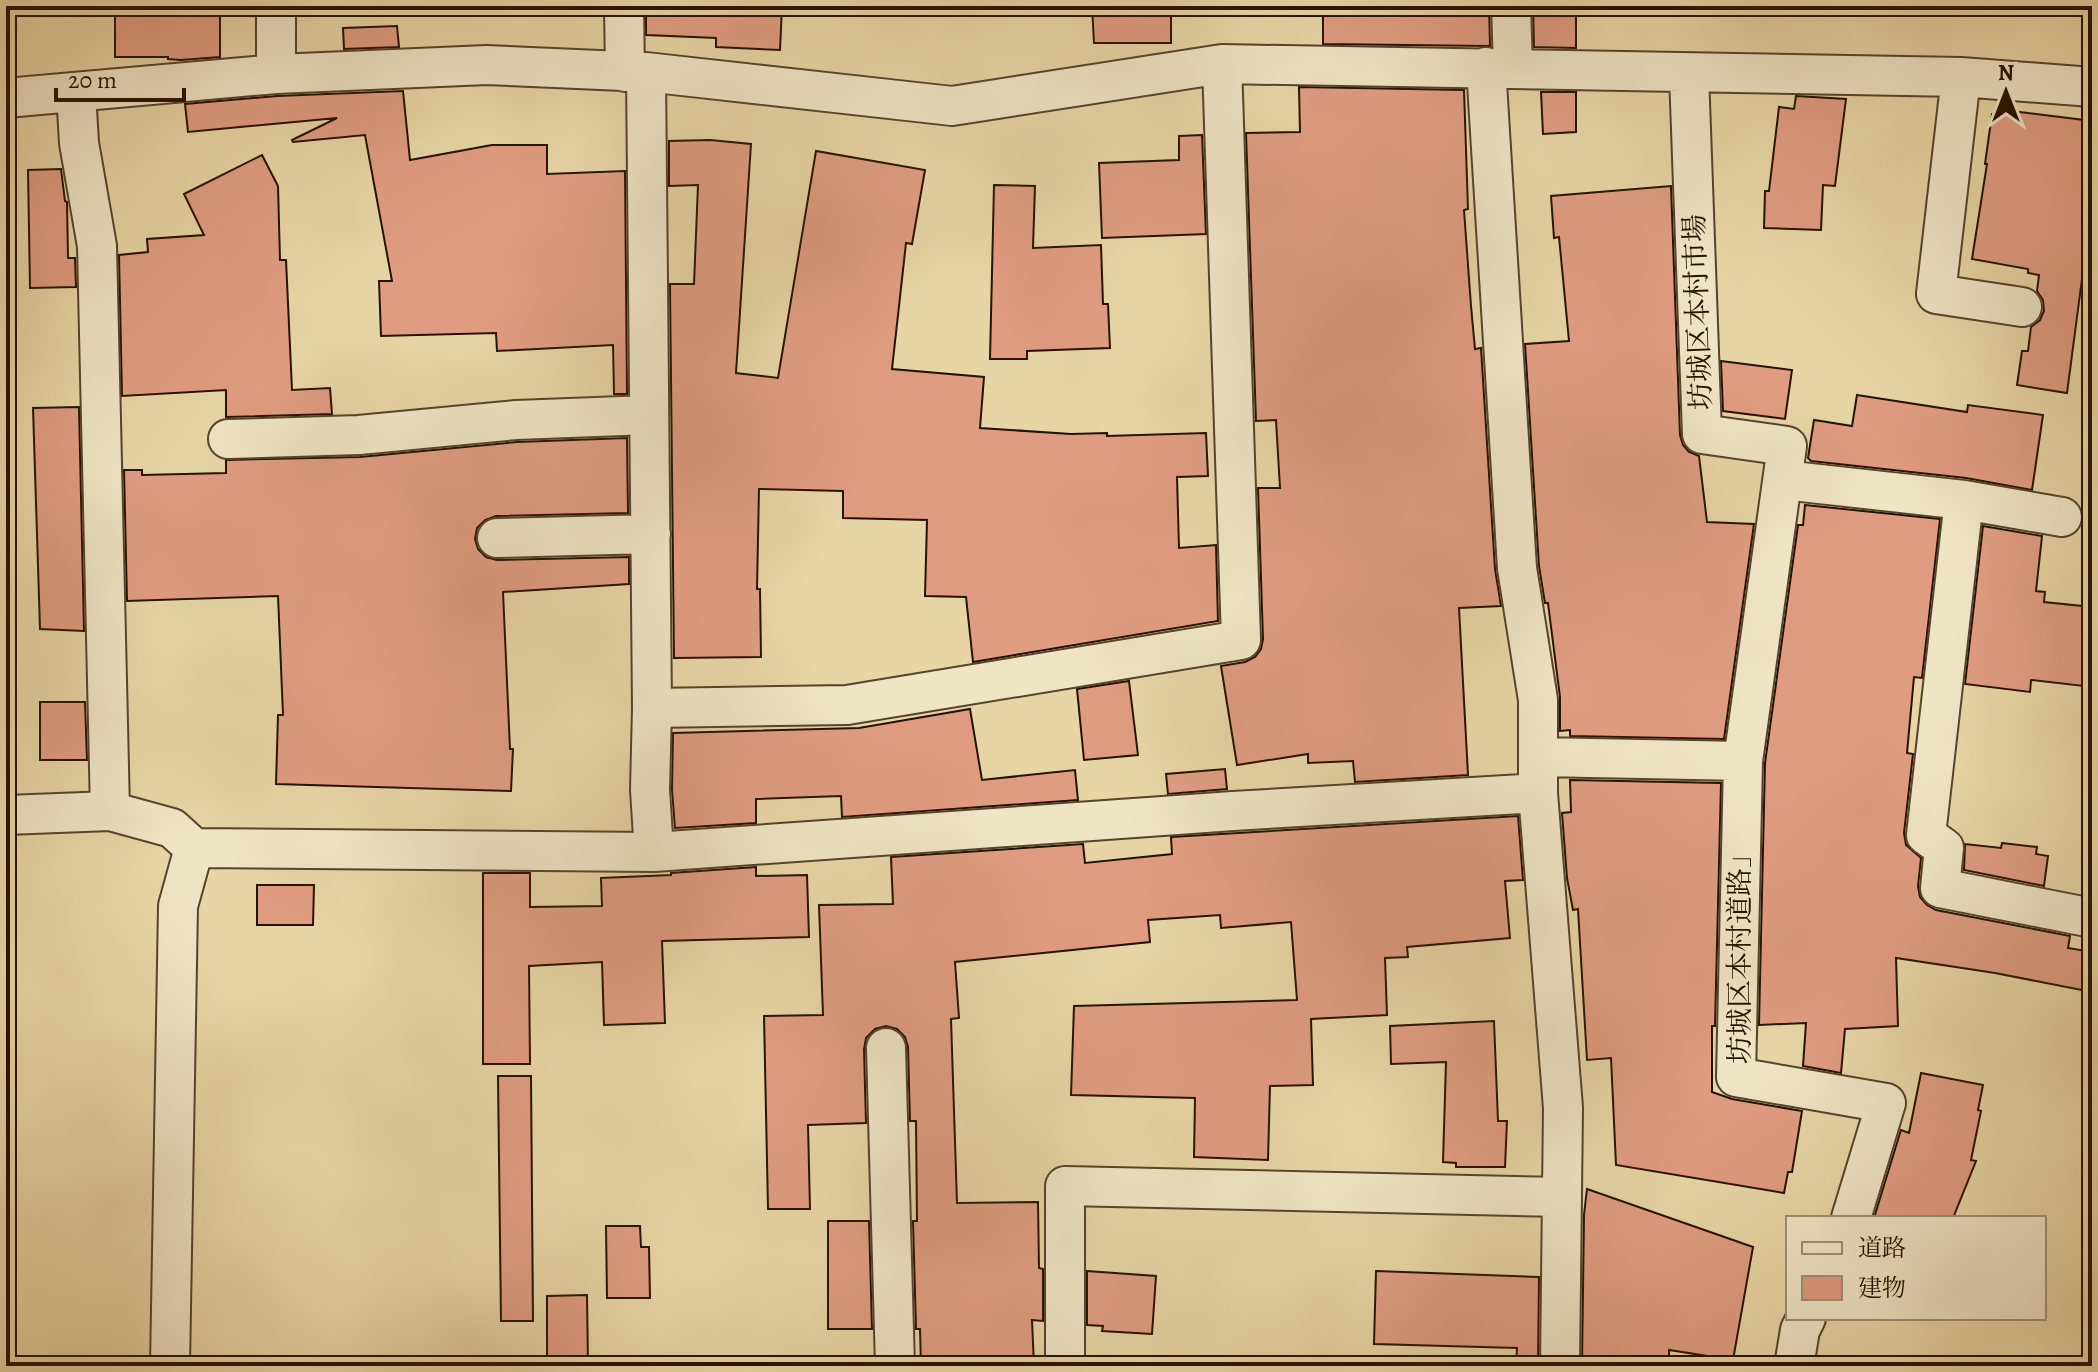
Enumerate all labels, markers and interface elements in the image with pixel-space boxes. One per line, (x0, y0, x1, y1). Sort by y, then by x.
scale bar (56, 52, 184, 102)
north arrow (1966, 52, 2046, 132)
text: N (1998, 58, 2014, 88)
text: 20 m (68, 64, 117, 96)
street label: 坊城区本村市場 (1676, 213, 1720, 411)
street label: 坊城区本村道路」 (1721, 840, 1759, 1064)
legend (1786, 1216, 2046, 1320)
text: 道路 (1858, 1232, 1906, 1264)
text: 建物 (1858, 1272, 1906, 1304)

